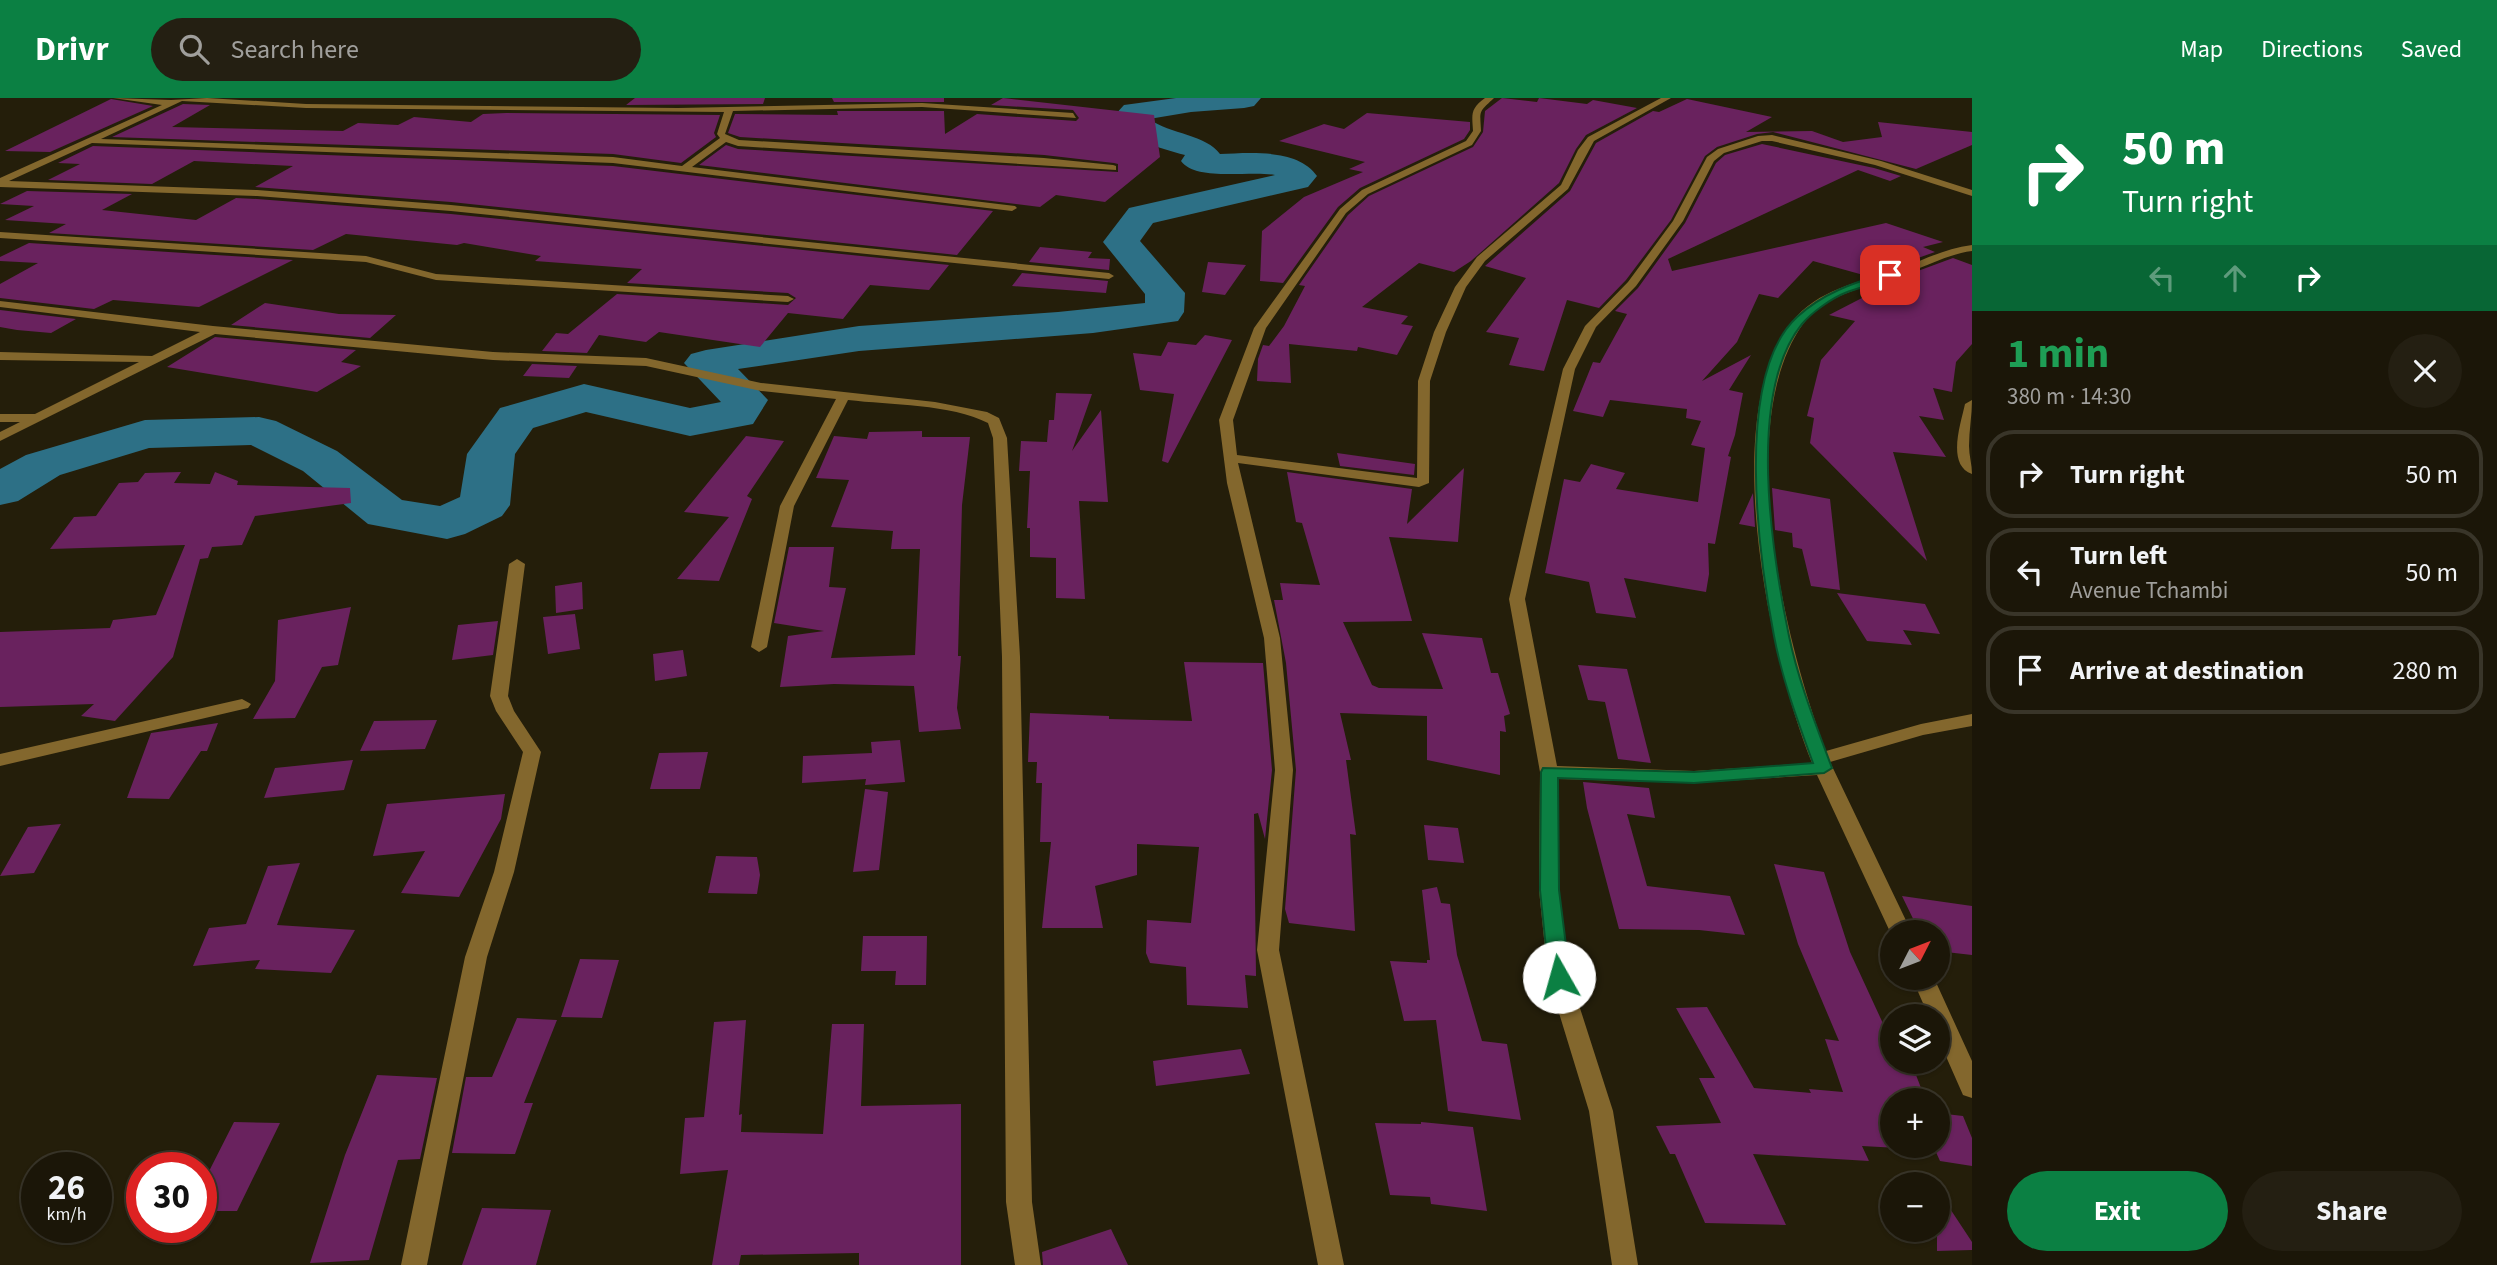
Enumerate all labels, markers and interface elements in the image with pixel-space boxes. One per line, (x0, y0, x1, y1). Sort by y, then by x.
search box (151, 18, 641, 81)
text: Drivr (35, 26, 109, 73)
icon: search (175, 30, 213, 68)
text: Search here (231, 31, 359, 68)
text: Map (2180, 32, 2223, 67)
text: Directions (2261, 32, 2363, 67)
text: Saved (2401, 32, 2462, 67)
text: 50 m (2122, 114, 2226, 184)
icon: right (2007, 126, 2098, 217)
text: Turn right (2122, 179, 2253, 225)
pin (1860, 245, 1920, 305)
icon: arrive (1871, 256, 1909, 294)
icon: left (2143, 259, 2181, 297)
icon: ahead (2216, 259, 2254, 297)
icon: right (2289, 259, 2327, 297)
text: 1 min (2007, 324, 2109, 384)
button: close (2388, 334, 2462, 408)
text: 380 m · 14:30 (2007, 380, 2131, 413)
icon: right (2011, 455, 2049, 493)
text: Turn right (2070, 456, 2185, 493)
text: 50 m (2405, 456, 2458, 493)
text: Turn left (2070, 537, 2167, 574)
icon: left (2011, 553, 2049, 591)
text: 50 m (2405, 554, 2458, 591)
text: Avenue Tchambi (2070, 574, 2228, 607)
icon: arrive (2011, 651, 2049, 689)
text: Arrive at destination (2070, 652, 2304, 689)
text: 280 m (2392, 652, 2458, 689)
north arrow (1880, 920, 1950, 990)
map controls (1880, 920, 1950, 1242)
position arrow (1522, 940, 1596, 1014)
button: layers (1880, 1004, 1950, 1074)
button: + (1880, 1088, 1950, 1158)
speed limit sign: 30 (126, 1152, 217, 1243)
text: 26 (48, 1163, 85, 1213)
button: Exit (2007, 1171, 2228, 1251)
button: Share (2242, 1171, 2462, 1251)
button: − (1880, 1172, 1950, 1242)
text: km/h (47, 1202, 86, 1227)

